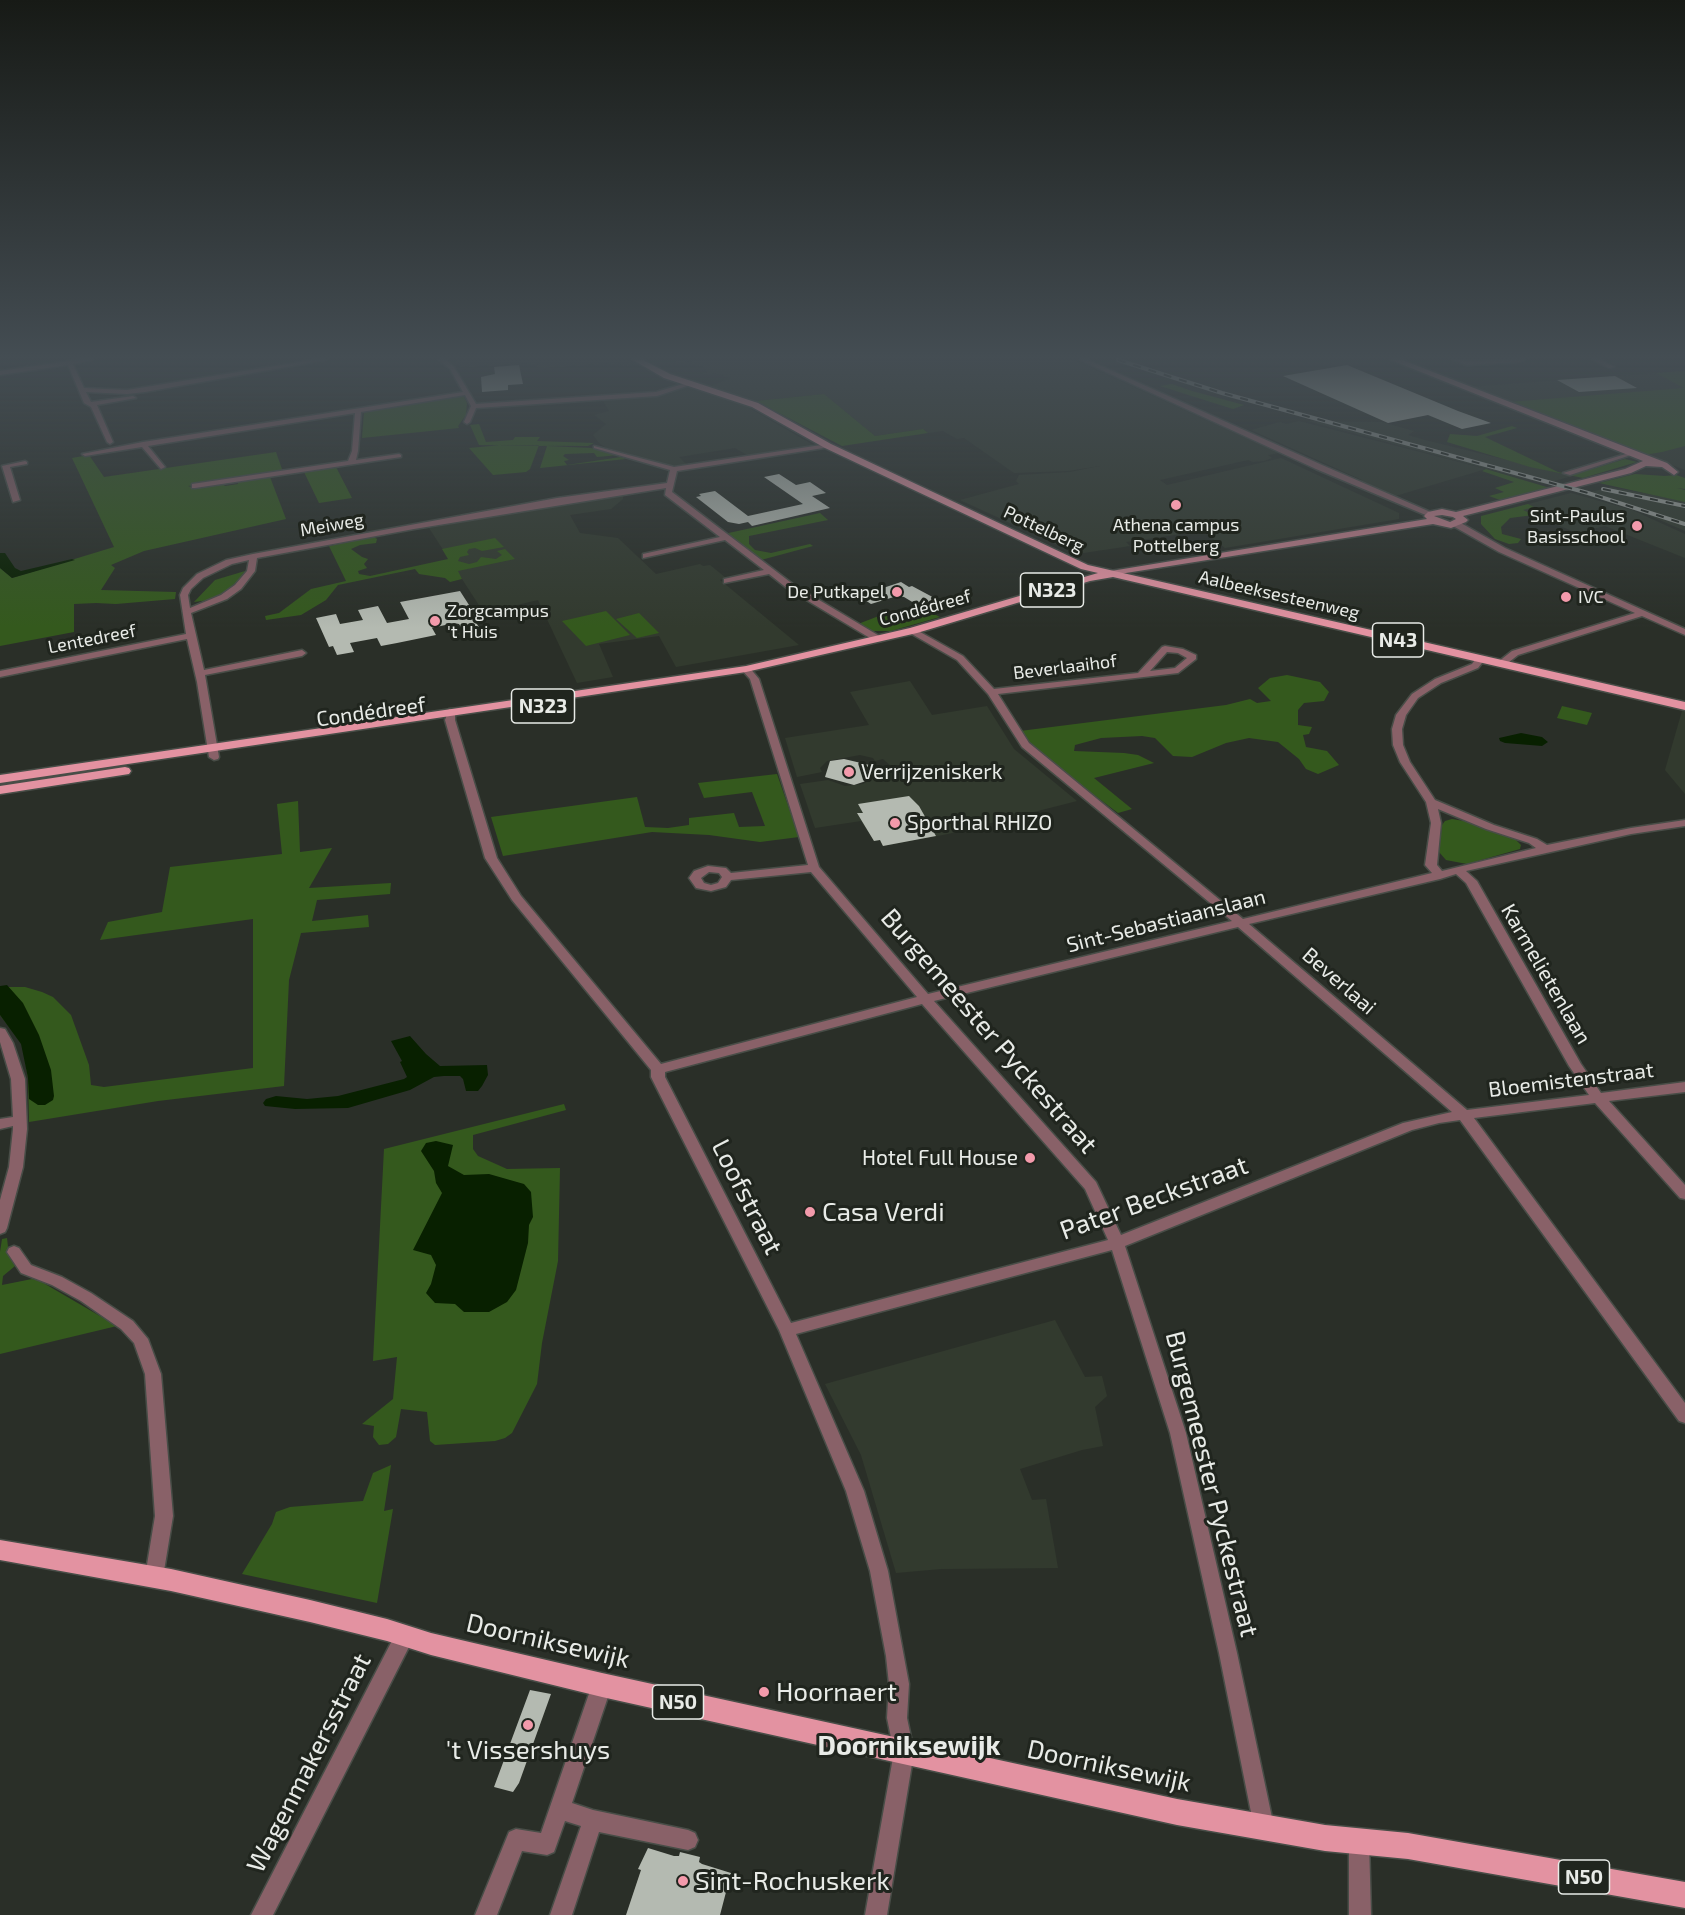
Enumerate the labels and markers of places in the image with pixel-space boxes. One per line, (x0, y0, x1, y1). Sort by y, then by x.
marker: Athena campus Pottelberg (1169, 498, 1183, 512)
place label: Sint-Paulus Basisschool (1527, 505, 1625, 548)
place label: Athena campus Pottelberg (1113, 514, 1239, 556)
marker: Sint-Paulus Basisschool (1630, 519, 1644, 533)
place label: De Putkapel (787, 581, 885, 603)
marker: De Putkapel (890, 585, 904, 599)
place label: IVC (1578, 586, 1604, 608)
marker: IVC (1559, 590, 1573, 604)
place label: Zorgcampus 't Huis (447, 600, 549, 642)
marker: Zorgcampus 't Huis (428, 614, 442, 628)
place label: Verrijzeniskerk (861, 759, 1002, 785)
marker: Verrijzeniskerk (842, 765, 856, 779)
place label: Sporthal RHIZO (907, 810, 1052, 836)
marker: Sporthal RHIZO (888, 816, 902, 830)
place label: Hotel Full House (862, 1145, 1018, 1171)
marker: Hotel Full House (1023, 1151, 1037, 1165)
place label: Casa Verdi (822, 1196, 945, 1228)
marker: Casa Verdi (803, 1205, 817, 1219)
place label: Hoornaert (776, 1676, 897, 1708)
marker: Hoornaert (757, 1685, 771, 1699)
marker: 't Vissershuys (521, 1718, 535, 1732)
place label: 't Vissershuys (446, 1734, 610, 1766)
place label: Sint-Rochuskerk (695, 1865, 890, 1897)
marker: Sint-Rochuskerk (676, 1874, 690, 1888)

